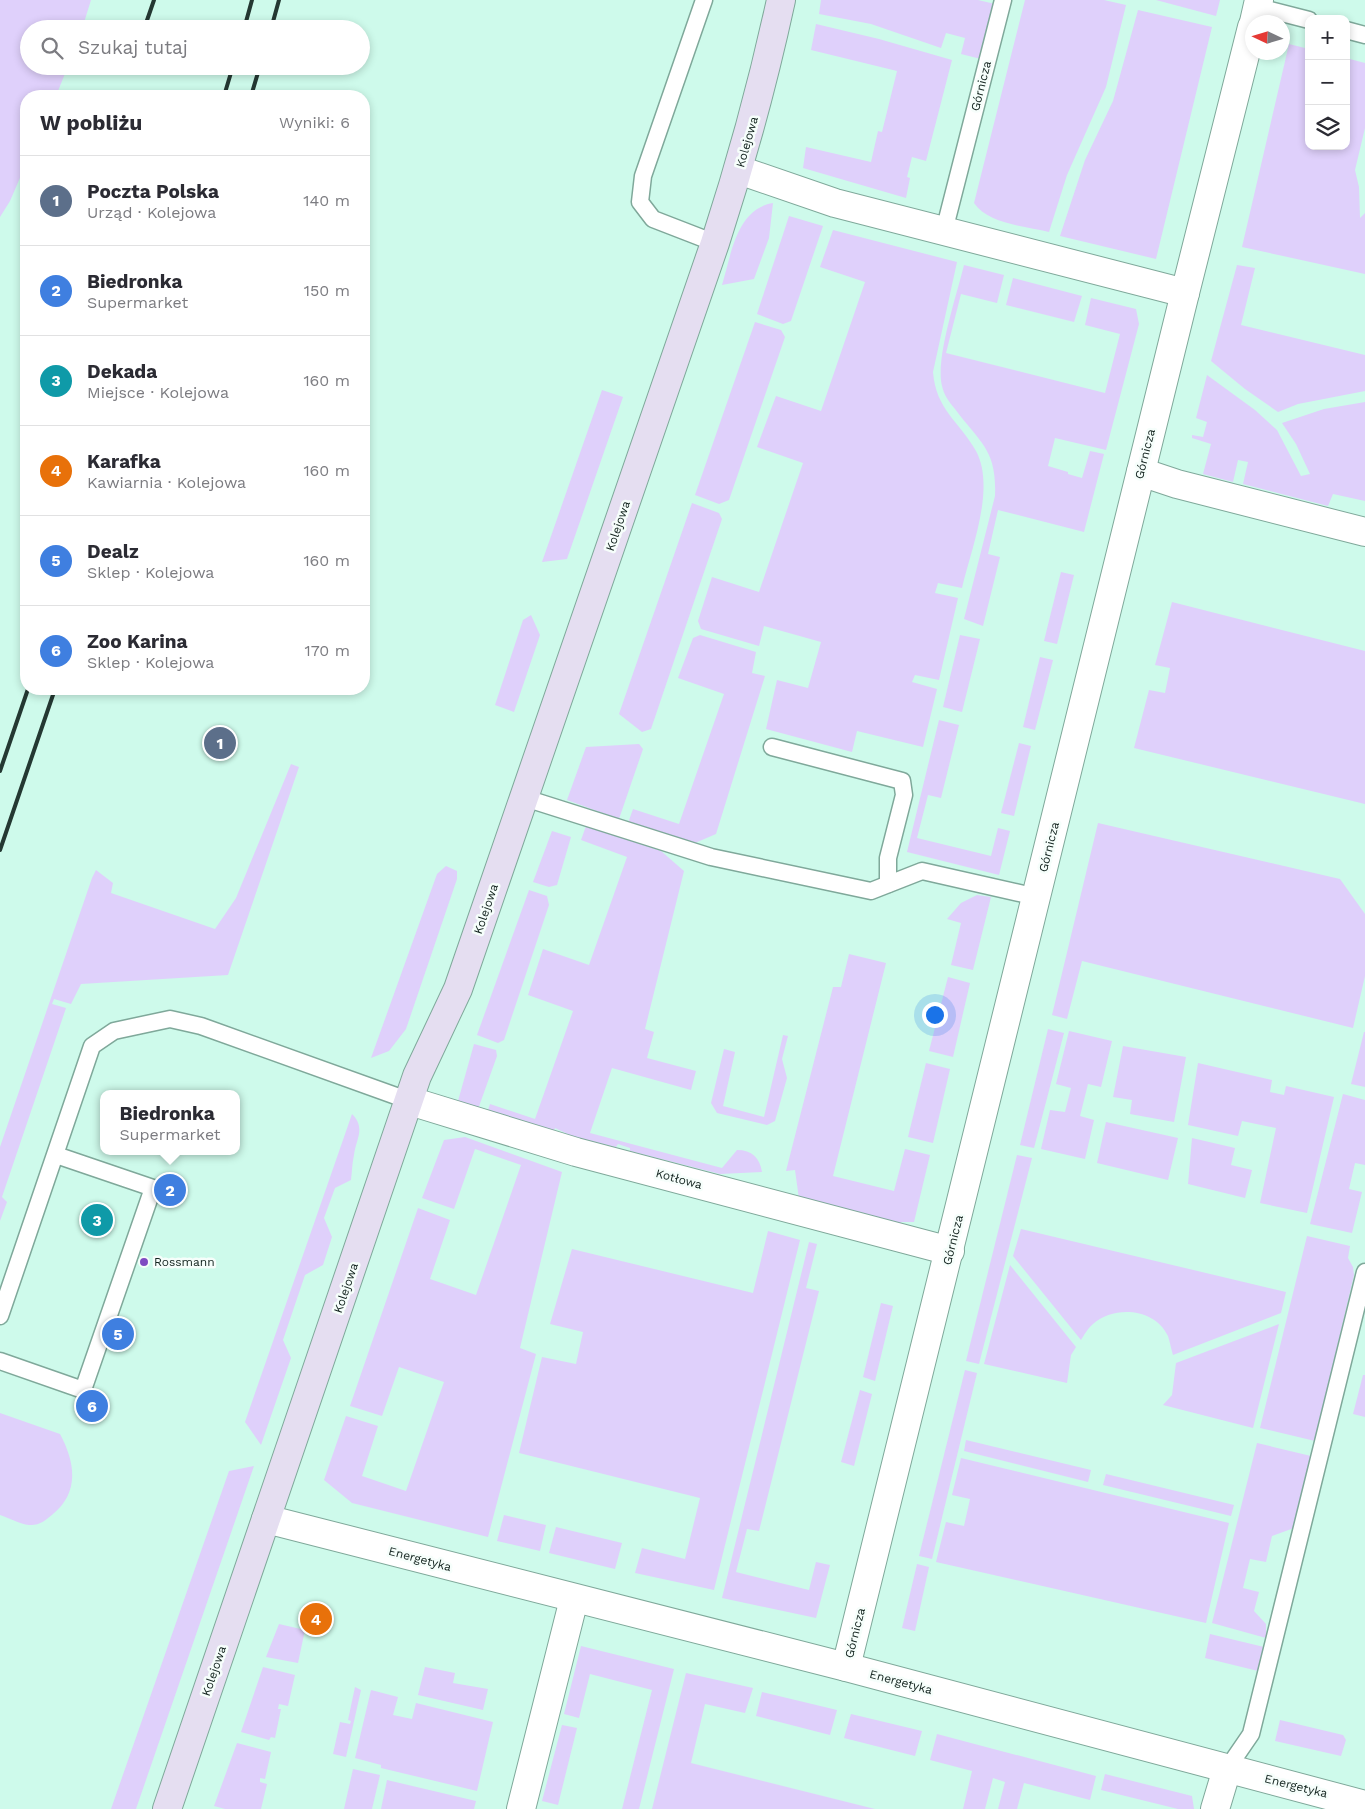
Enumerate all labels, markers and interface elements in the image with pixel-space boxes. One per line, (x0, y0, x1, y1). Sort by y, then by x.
north arrow (1245, 15, 1290, 60)
map controls (1305, 15, 1350, 150)
button: + (1305, 15, 1350, 60)
search box (20, 20, 370, 75)
icon: search (38, 34, 66, 62)
text: Szukaj tutaj (78, 36, 188, 59)
street label: Górnicza (968, 59, 994, 113)
button: − (1305, 60, 1350, 105)
button: layers (1305, 105, 1350, 150)
text: W pobliżu (40, 110, 142, 135)
text: Wyniki: 6 (279, 113, 350, 132)
street label: Kolejowa (733, 115, 761, 169)
text: Poczta Polska (87, 180, 219, 203)
text: 1 (53, 191, 59, 210)
text: 140 m (303, 191, 350, 210)
text: Urząd · Kolejowa (87, 203, 216, 222)
text: Biedronka (87, 270, 182, 293)
text: 2 (51, 281, 61, 300)
text: 150 m (304, 281, 350, 300)
text: Supermarket (87, 293, 188, 312)
text: Dekada (87, 360, 157, 383)
text: 3 (51, 371, 61, 390)
text: 160 m (303, 371, 350, 390)
text: Miejsce · Kolejowa (87, 383, 229, 402)
street label: Górnicza (1132, 427, 1158, 481)
text: Karafka (87, 450, 161, 473)
text: 4 (51, 461, 61, 480)
text: 160 m (303, 461, 350, 480)
text: Kawiarnia · Kolejowa (87, 473, 246, 492)
street label: Kolejowa (603, 499, 633, 553)
text: Dealz (87, 540, 139, 563)
text: 5 (51, 551, 61, 570)
text: 160 m (303, 551, 350, 570)
text: Sklep · Kolejowa (87, 563, 214, 582)
text: Zoo Karina (87, 630, 188, 653)
text: 6 (51, 641, 61, 660)
text: 170 m (304, 641, 350, 660)
text: Sklep · Kolejowa (87, 653, 214, 672)
pin: 1 (204, 724, 236, 762)
street label: Górnicza (1036, 820, 1062, 874)
street label: Kolejowa (471, 882, 501, 936)
your location (922, 1002, 948, 1028)
popup (100, 1090, 240, 1155)
text: Biedronka (119, 1102, 215, 1125)
text: Supermarket (119, 1125, 221, 1144)
street label: Kotłowa (654, 1166, 704, 1192)
pin: 2 (154, 1171, 186, 1209)
pin: 3 (81, 1201, 113, 1239)
street label: Górnicza (940, 1213, 966, 1267)
place label: Rossmann (154, 1255, 215, 1269)
marker: Rossmann (138, 1256, 150, 1268)
street label: Kolejowa (331, 1261, 361, 1315)
pin: 5 (102, 1315, 134, 1353)
pin: 6 (76, 1387, 108, 1425)
street label: Energetyka (387, 1544, 453, 1574)
pin: 4 (300, 1600, 332, 1638)
street label: Górnicza (842, 1606, 868, 1660)
street label: Kolejowa (199, 1644, 229, 1698)
street label: Energetyka (868, 1667, 934, 1697)
street label: Energetyka (1263, 1771, 1329, 1801)

